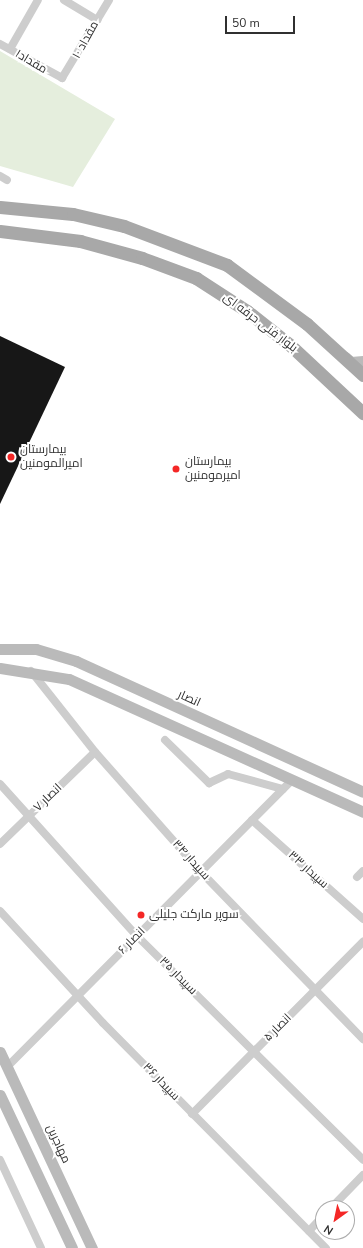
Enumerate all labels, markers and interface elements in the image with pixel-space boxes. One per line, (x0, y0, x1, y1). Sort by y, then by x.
scale bar (227, 8, 297, 34)
text: 50 m (232, 15, 260, 31)
street label: مقداد ۱۰ (70, 19, 102, 61)
street label: مقداد۱ (12, 47, 50, 77)
street label: بلوار فنی حرفه ای (220, 290, 300, 356)
place label: بیمارستان امیرالمومنین (20, 443, 83, 471)
marker: بیمارستان امیرالمومنین (5, 451, 17, 463)
place label: بیمارستان امیرمومنین (185, 455, 241, 483)
marker: بیمارستان امیرمومنین (170, 463, 182, 475)
street label: انصار (175, 688, 203, 710)
street label: انصار ۷ (31, 781, 65, 815)
street label: سپیدار ۳۴ (169, 837, 213, 883)
street label: سپیدار ۳۳ (285, 848, 331, 892)
place label: سوپر مارکت جلیلی (149, 908, 239, 922)
marker: سوپر مارکت جلیلی (136, 910, 146, 920)
street label: انصار ۶ (116, 925, 148, 957)
street label: سپیدار ۳۵ (156, 954, 200, 998)
street label: انصار ۵ (261, 1011, 295, 1045)
street label: سپیدار ۳۶ (140, 1060, 182, 1104)
street label: مهاجرین (43, 1122, 73, 1166)
north arrow (315, 1200, 355, 1240)
text: N (321, 1221, 336, 1238)

